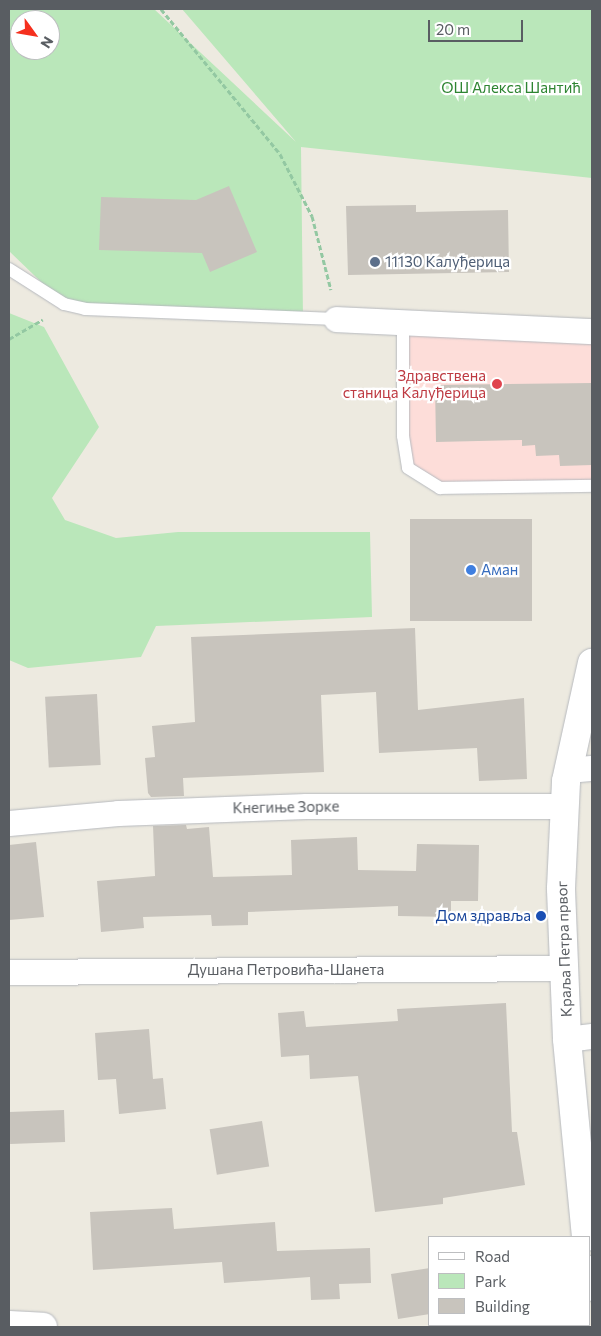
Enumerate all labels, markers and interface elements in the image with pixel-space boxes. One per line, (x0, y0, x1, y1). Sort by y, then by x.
north arrow (10, 10, 60, 60)
scale bar (431, 10, 526, 42)
text: 20 m (436, 20, 470, 38)
text: N (37, 34, 57, 52)
park label: ОШ Алекса Шантић (441, 79, 581, 97)
place label: 11130 Калуђерица (385, 253, 510, 271)
marker: 11130 Калуђерица (369, 256, 381, 268)
place label: Здравствена станица Калуђерица (343, 366, 486, 401)
marker: Здравствена станица Калуђерица (490, 377, 504, 391)
place label: Аман (481, 561, 518, 579)
marker: Аман (465, 564, 477, 576)
street label: Кнегиње Зорке (232, 797, 340, 817)
street label: Краља Петра првог (553, 881, 575, 1017)
place label: Дом здравља (436, 907, 531, 925)
marker: Дом здравља (535, 910, 547, 922)
street label: Душана Петровића-Шанета (188, 961, 384, 979)
legend (428, 1236, 591, 1326)
text: Road (475, 1247, 510, 1265)
text: Park (475, 1272, 506, 1290)
text: Building (475, 1297, 530, 1315)

